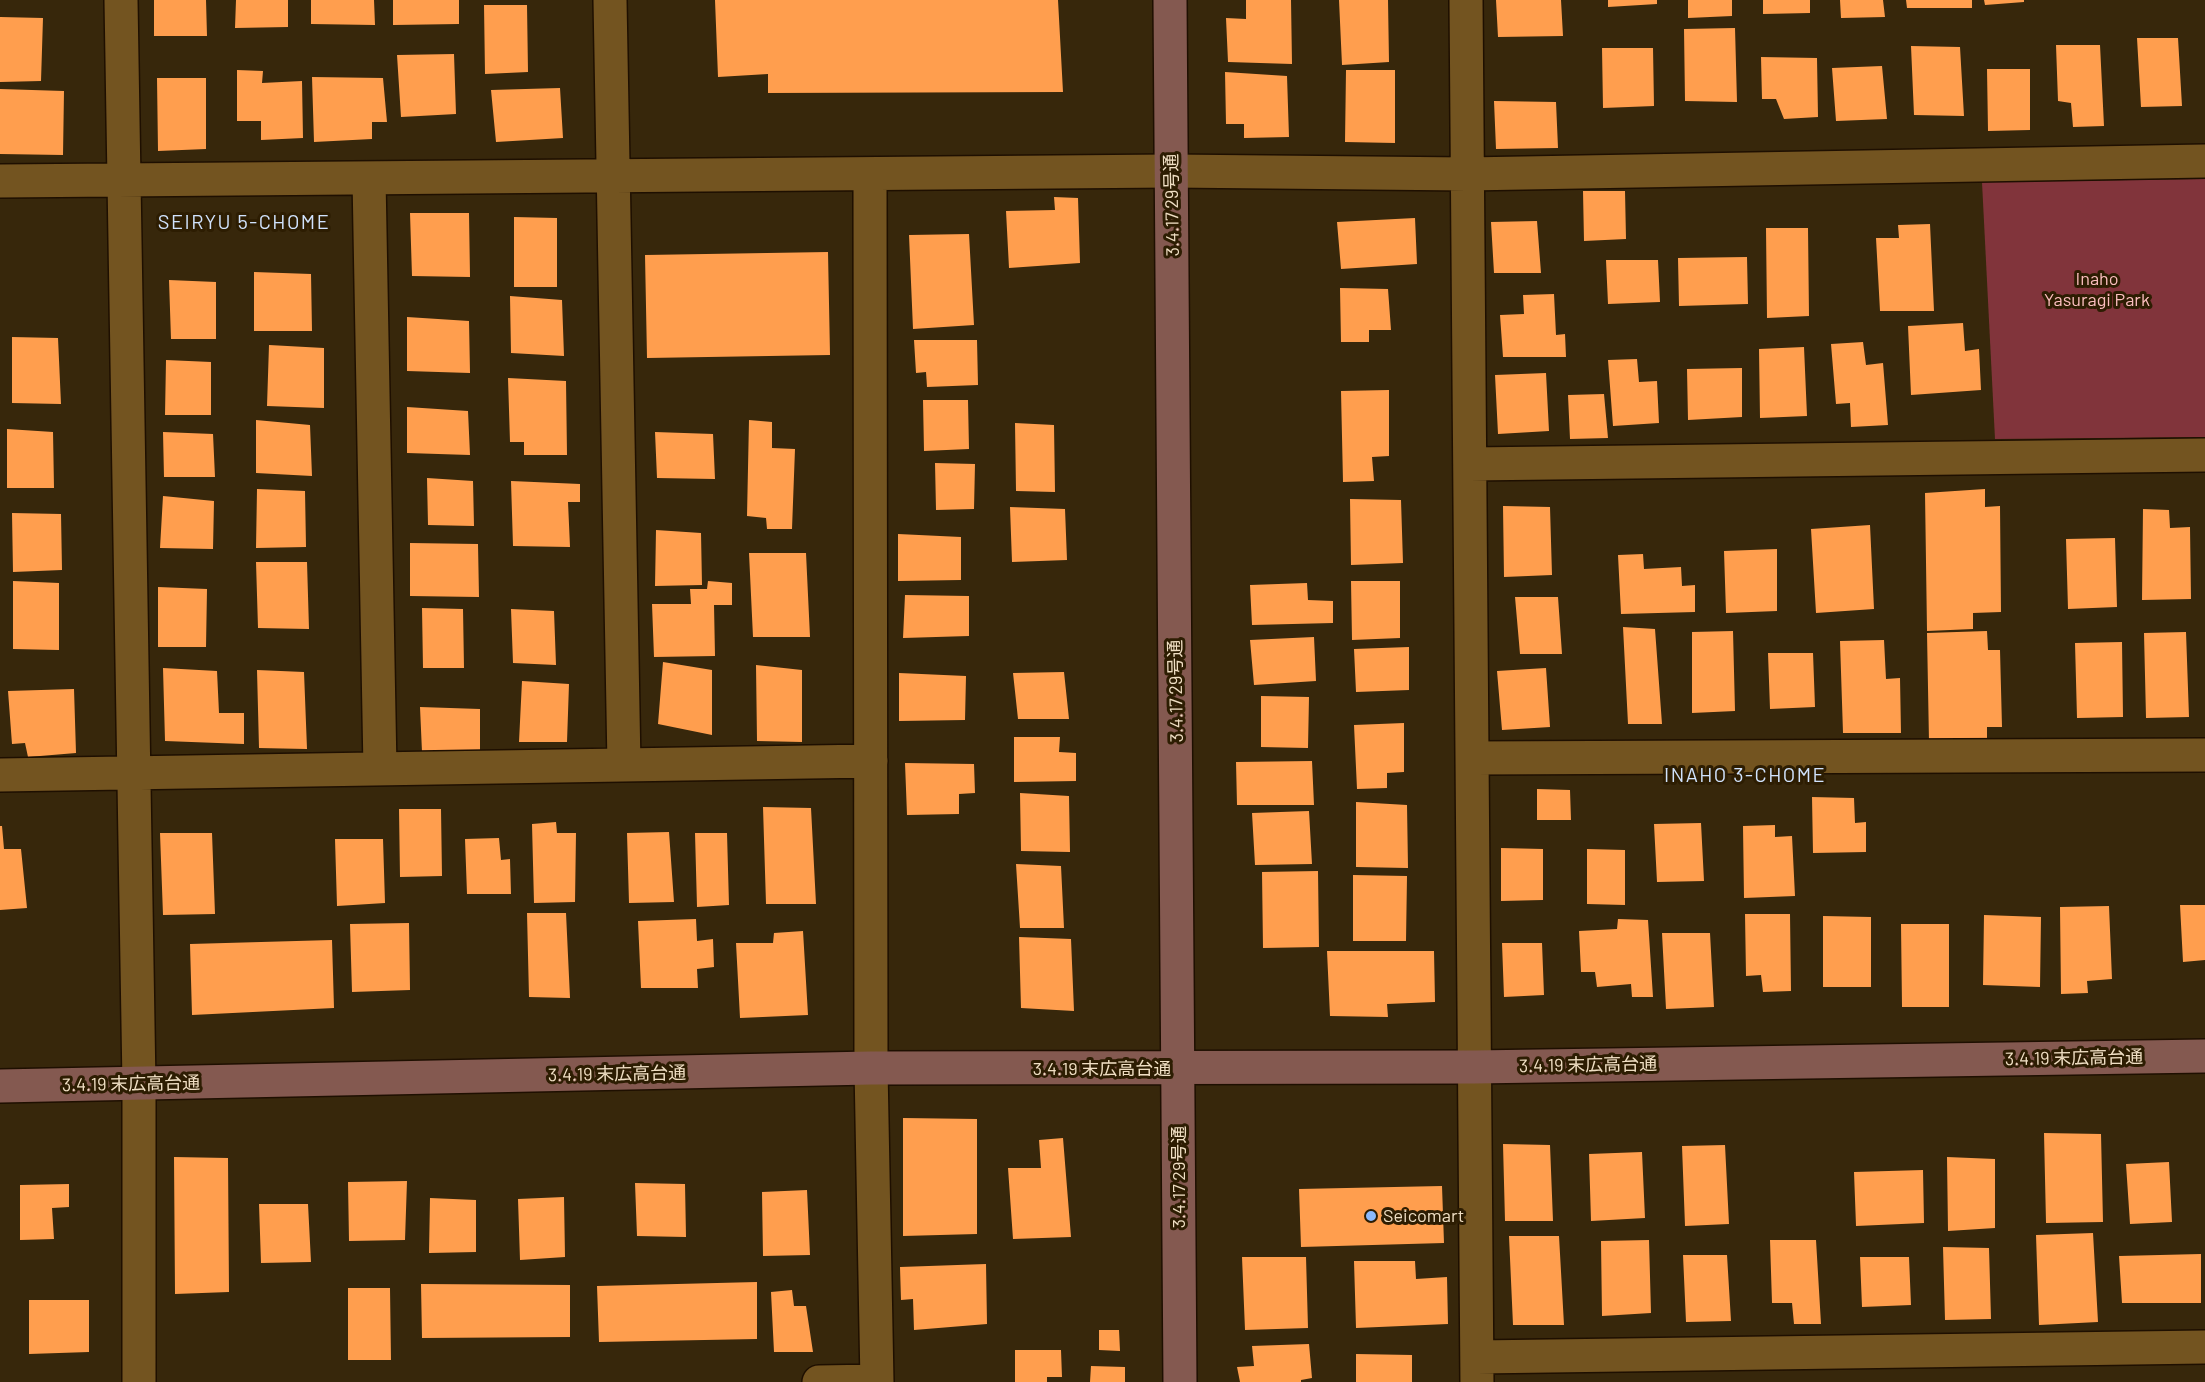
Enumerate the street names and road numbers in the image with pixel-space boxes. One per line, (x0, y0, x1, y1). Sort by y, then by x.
street label: 3.4.17 29号通 (1160, 154, 1184, 256)
street label: 3.4.17 29号通 (1164, 640, 1188, 742)
street label: 3.4.19 末広高台通 (2005, 1046, 2143, 1070)
street label: 3.4.19 末広高台通 (1519, 1053, 1657, 1077)
street label: 3.4.19 末広高台通 (1033, 1058, 1171, 1080)
street label: 3.4.19 末広高台通 (548, 1062, 686, 1086)
street label: 3.4.19 末広高台通 (62, 1072, 200, 1096)
street label: 3.4.17 29号通 (1168, 1126, 1190, 1228)

